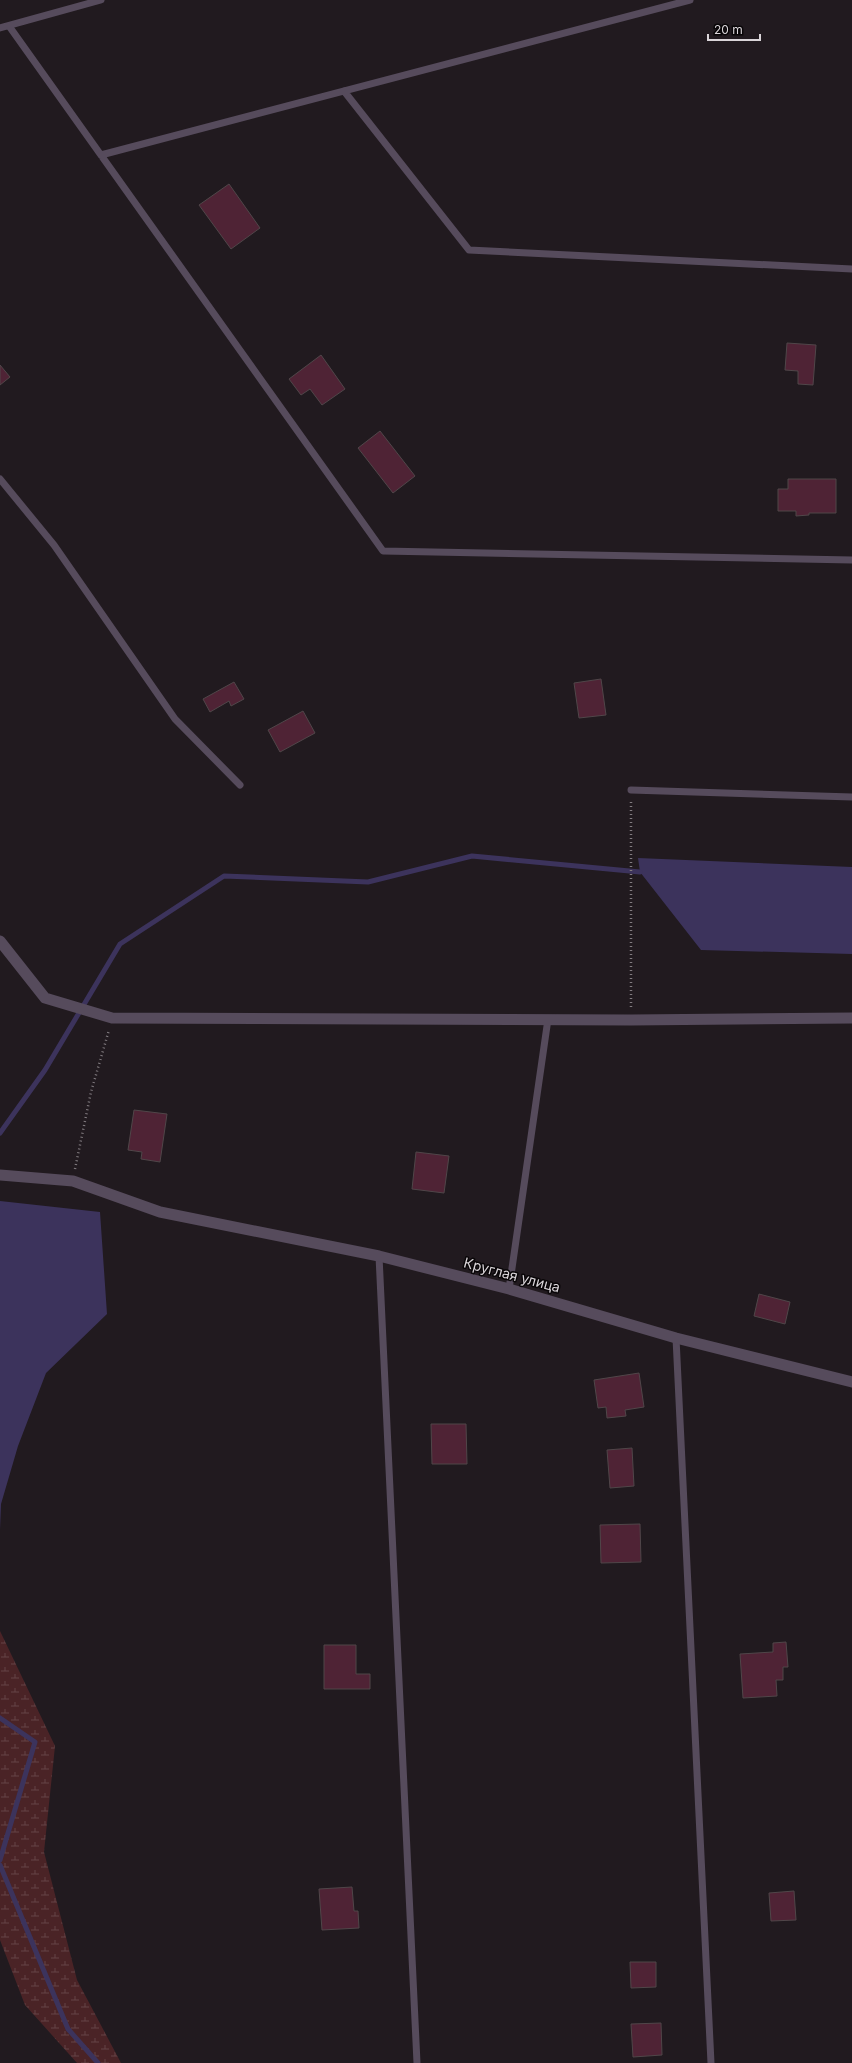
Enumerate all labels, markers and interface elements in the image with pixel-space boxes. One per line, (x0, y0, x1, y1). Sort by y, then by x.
scale bar (708, 16, 760, 42)
text: 20 m (714, 22, 743, 37)
street label: Круглая улица (462, 1253, 562, 1296)

